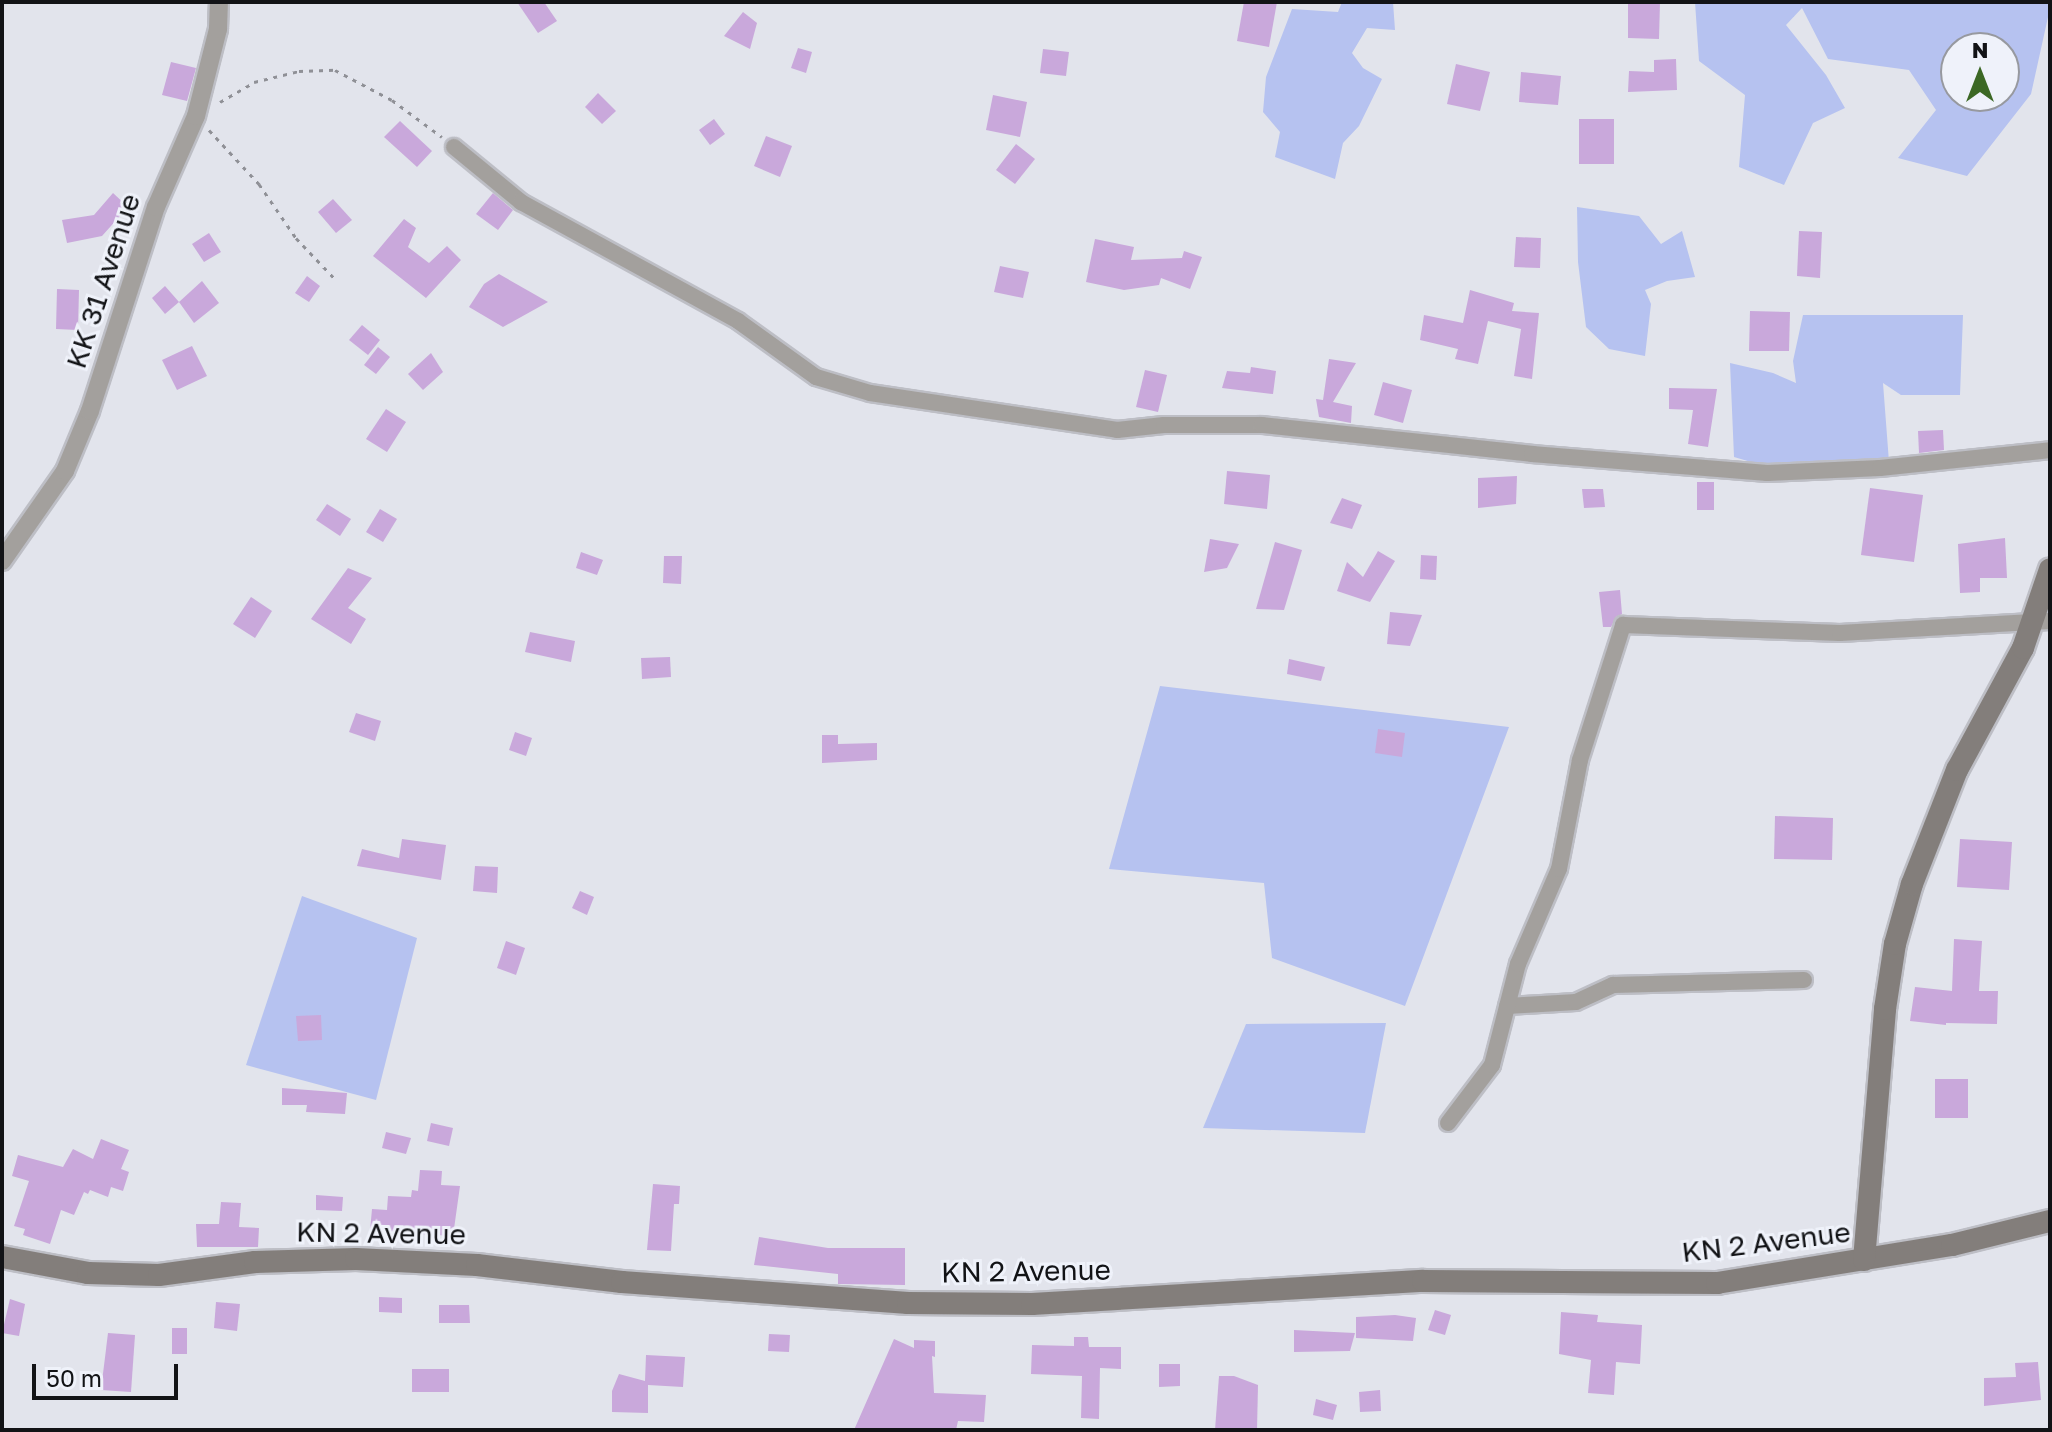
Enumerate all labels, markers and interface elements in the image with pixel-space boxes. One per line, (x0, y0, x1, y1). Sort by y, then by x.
north arrow (1940, 32, 2020, 112)
text: N (1972, 36, 1988, 63)
street label: KK 31 Avenue (59, 190, 147, 372)
street label: KN 2 Avenue (296, 1215, 466, 1251)
street label: KN 2 Avenue (1680, 1215, 1852, 1269)
street label: KN 2 Avenue (941, 1253, 1111, 1289)
scale bar (36, 1348, 182, 1398)
text: 50 m (46, 1363, 102, 1392)

